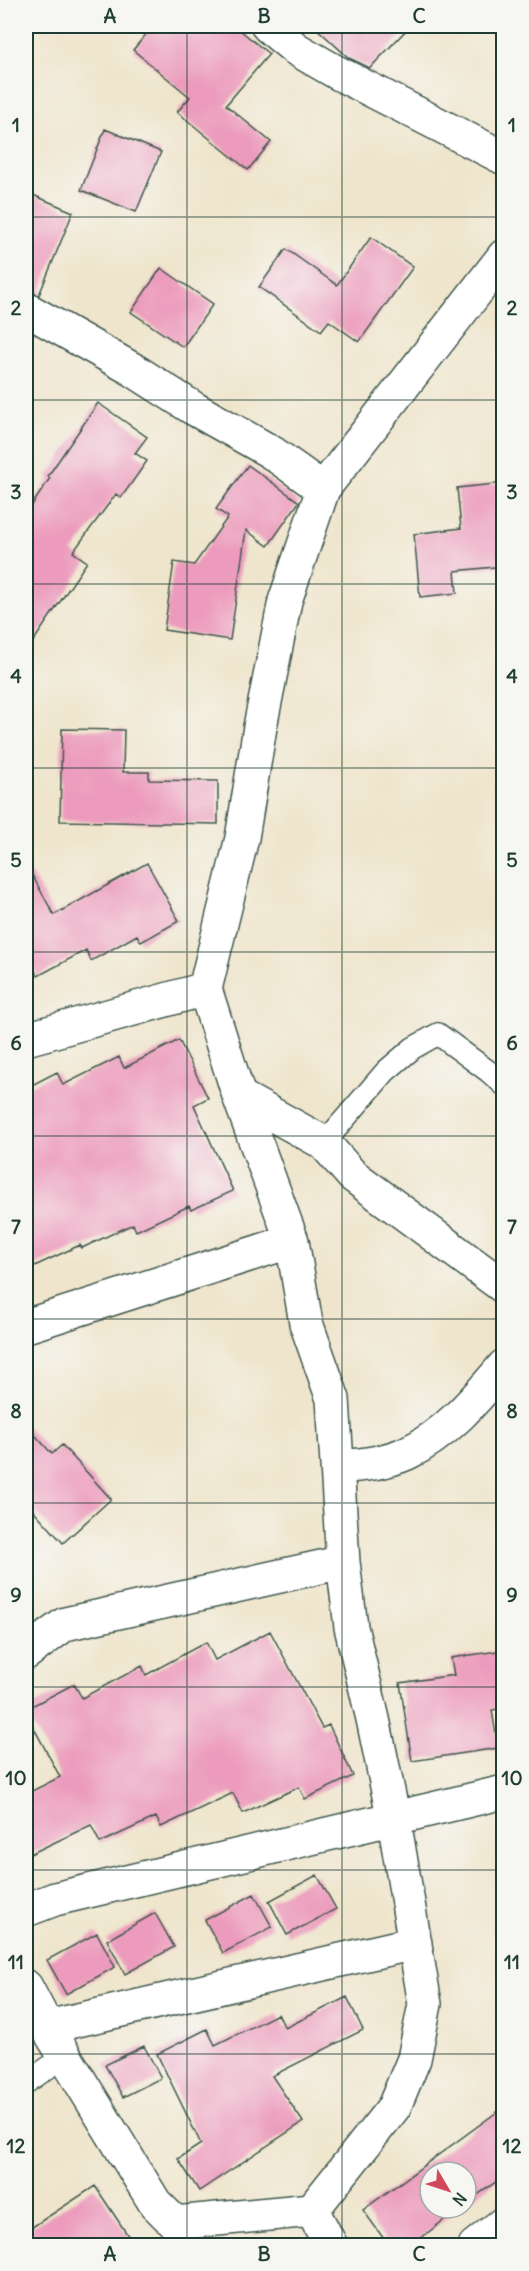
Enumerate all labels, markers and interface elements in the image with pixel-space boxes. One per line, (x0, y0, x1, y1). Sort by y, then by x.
text: A (104, 3, 117, 28)
text: B (257, 3, 271, 28)
text: C (412, 3, 426, 28)
text: 1 (12, 112, 20, 137)
text: 1 (508, 112, 516, 137)
text: 2 (11, 295, 22, 320)
text: 2 (507, 295, 518, 320)
text: 3 (10, 479, 22, 504)
text: 3 (506, 479, 518, 504)
text: 4 (10, 663, 22, 688)
text: 4 (506, 663, 518, 688)
text: 5 (10, 847, 22, 872)
text: 5 (506, 847, 518, 872)
text: 6 (10, 1030, 22, 1055)
text: 6 (506, 1030, 518, 1055)
text: 7 (11, 1214, 21, 1239)
text: 7 (507, 1214, 517, 1239)
text: 8 (10, 1398, 22, 1423)
text: 8 (506, 1398, 518, 1423)
text: 9 (10, 1582, 22, 1607)
text: 9 (506, 1582, 518, 1607)
text: 10 (5, 1765, 27, 1790)
text: 10 (501, 1765, 523, 1790)
text: 11 (8, 1949, 24, 1974)
text: 11 (504, 1949, 520, 1974)
text: 12 (7, 2133, 25, 2158)
text: 12 (503, 2133, 521, 2158)
north arrow (418, 2160, 478, 2220)
text: N (448, 2189, 471, 2210)
text: A (104, 2241, 117, 2266)
text: B (257, 2241, 271, 2266)
text: C (412, 2241, 426, 2266)

